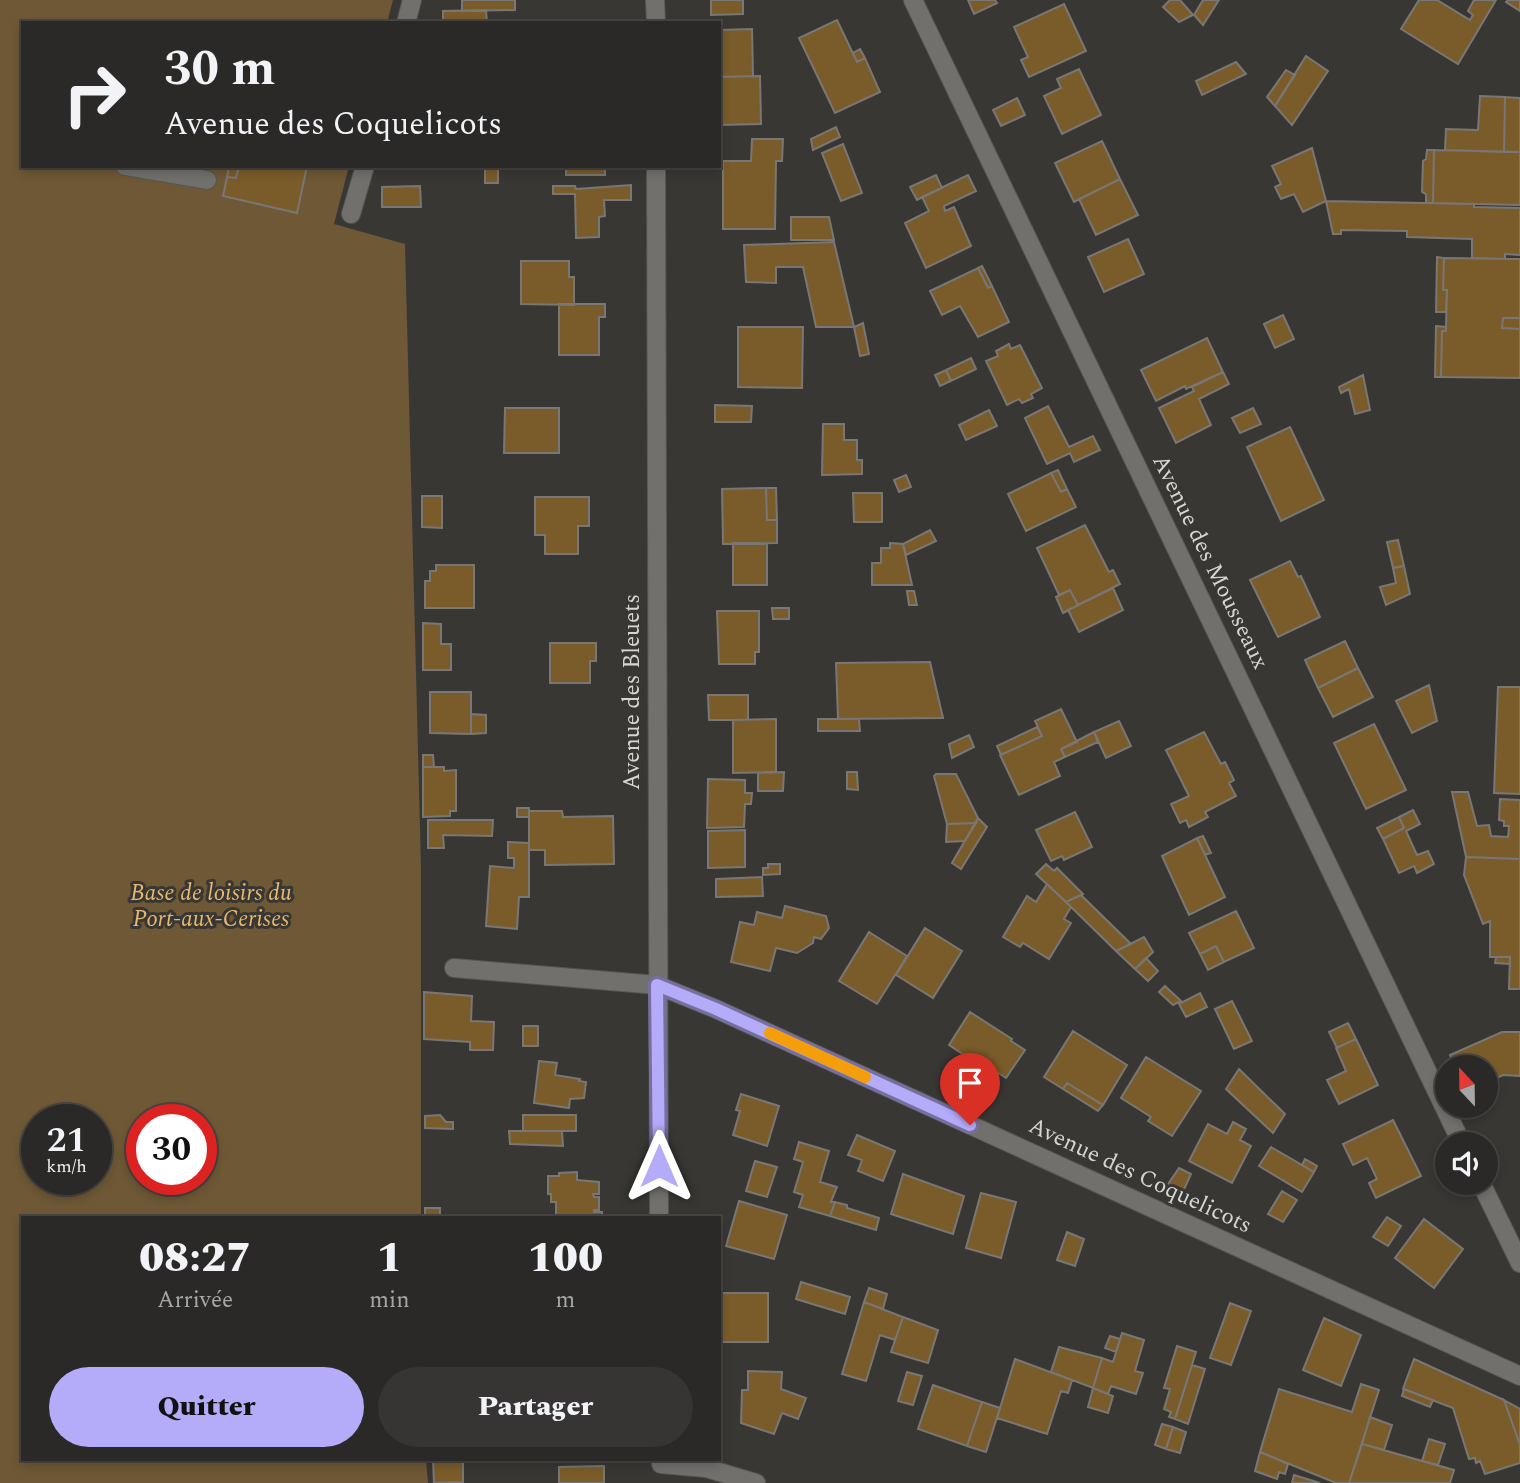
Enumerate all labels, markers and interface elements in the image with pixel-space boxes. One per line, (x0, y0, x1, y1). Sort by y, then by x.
text: 30 m (164, 32, 275, 107)
icon: right (49, 49, 140, 140)
text: Avenue des Coquelicots (164, 100, 502, 149)
street label: Avenue des Mousseaux (1143, 449, 1277, 675)
street label: Avenue des Bleuets (615, 594, 650, 790)
park label: Base de loisirs du Port-aux-Cerises (130, 876, 292, 937)
pin (940, 1053, 1000, 1125)
north arrow (1435, 1055, 1498, 1118)
map controls (1435, 1055, 1498, 1195)
icon: arrive (951, 1064, 989, 1102)
speed limit sign: 30 (126, 1104, 217, 1195)
street label: Avenue des Coquelicots (1023, 1109, 1257, 1243)
text: 21 (47, 1114, 86, 1167)
position arrow (622, 1129, 696, 1203)
button: sound (1435, 1132, 1498, 1195)
text: km/h (46, 1153, 87, 1180)
text: 08:27 (139, 1227, 251, 1290)
text: 1 (377, 1227, 402, 1290)
text: 100 (527, 1227, 603, 1290)
text: Arrivée (157, 1283, 233, 1318)
text: min (369, 1283, 410, 1318)
text: m (555, 1283, 575, 1318)
button: Quitter (49, 1367, 364, 1447)
button: Partager (378, 1367, 693, 1447)

